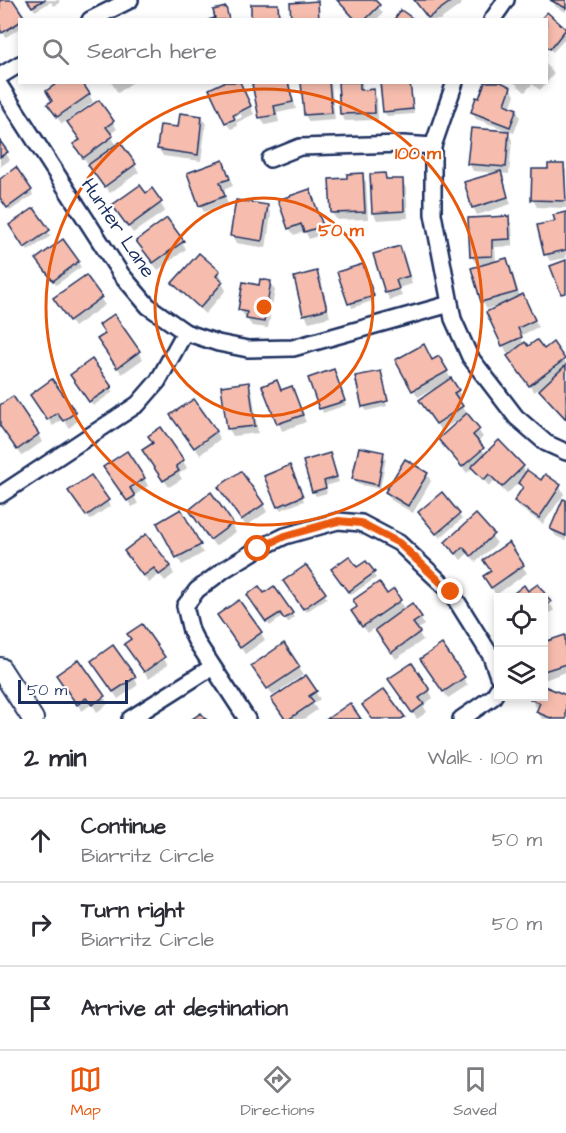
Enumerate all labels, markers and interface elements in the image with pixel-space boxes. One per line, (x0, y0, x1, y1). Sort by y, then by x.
search box (18, 18, 548, 84)
icon: search (39, 35, 72, 68)
text: Search here (87, 36, 217, 67)
text: 100 m (395, 141, 442, 166)
street label: Hunter Lane (74, 172, 162, 284)
text: 50 m (318, 218, 365, 243)
centre of rings (254, 297, 274, 317)
route start (244, 535, 270, 561)
route end (437, 578, 463, 604)
map controls (494, 593, 548, 701)
button: locate (494, 593, 548, 647)
button: layers (494, 647, 548, 701)
scale bar (18, 677, 128, 704)
text: 50 m (27, 679, 67, 701)
text: 2 min (24, 740, 86, 776)
text: Walk · 100 m (427, 744, 542, 772)
text: Continue (81, 811, 166, 842)
icon: ahead (24, 824, 57, 857)
text: 50 m (492, 826, 542, 854)
text: Biarritz Circle (81, 842, 214, 870)
text: Turn right (81, 895, 184, 926)
icon: right (24, 908, 57, 941)
text: 50 m (492, 910, 542, 938)
text: Biarritz Circle (81, 926, 214, 954)
icon: arrive (24, 992, 57, 1025)
text: Arrive at destination (81, 993, 288, 1024)
tab: Map (69, 1063, 102, 1121)
tab: Directions (241, 1063, 315, 1121)
tab: Saved (453, 1063, 497, 1121)

